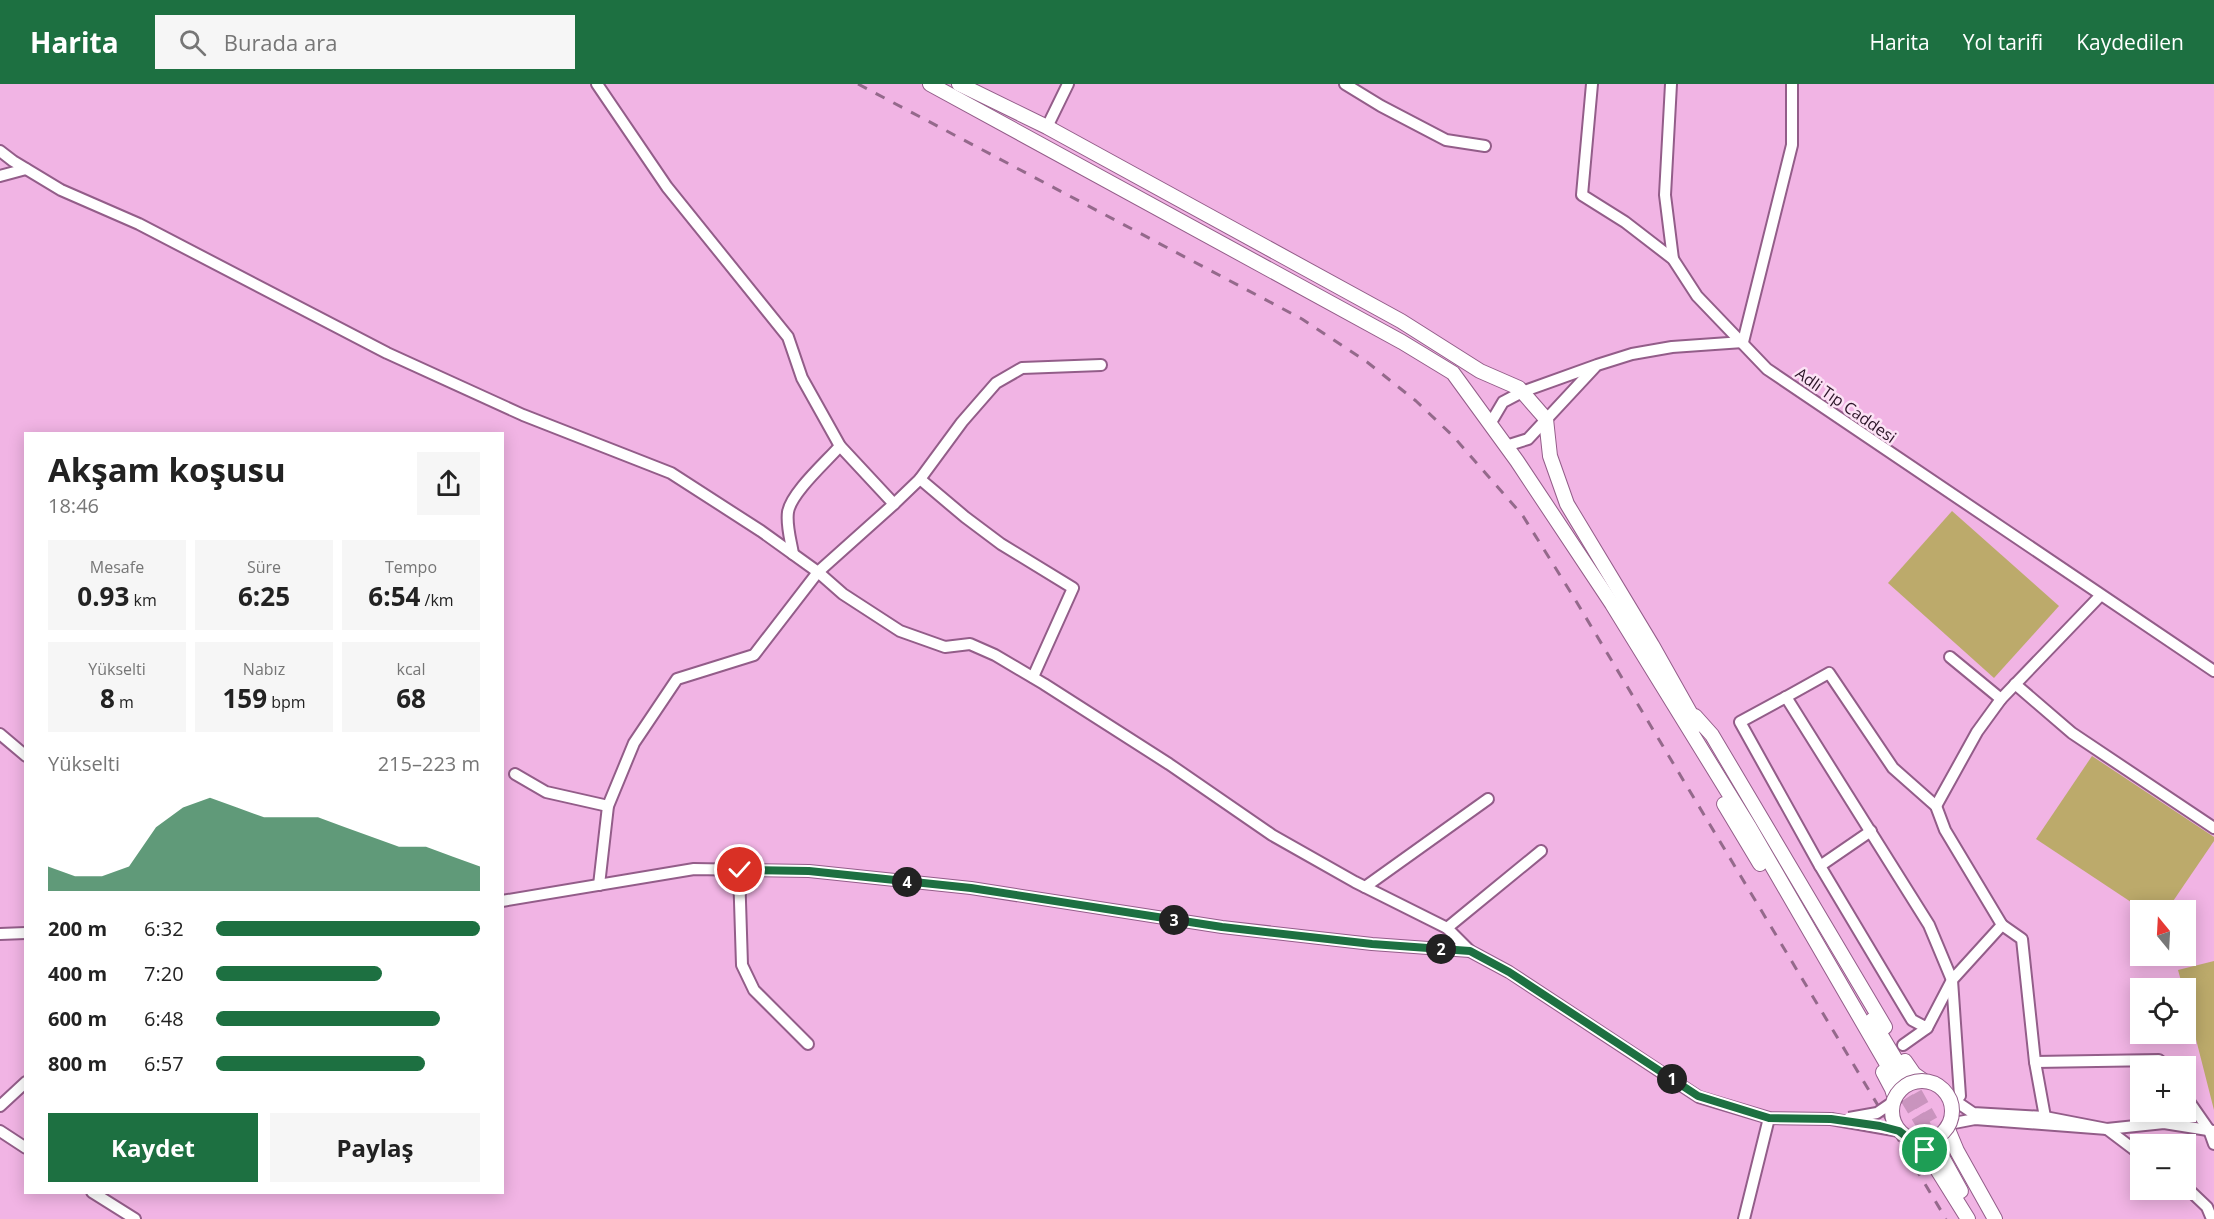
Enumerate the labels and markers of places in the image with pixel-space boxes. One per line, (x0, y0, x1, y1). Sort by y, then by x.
pin (714, 844, 765, 895)
pin: 4 (892, 867, 922, 897)
pin: 3 (1159, 905, 1189, 935)
pin: 2 (1426, 934, 1456, 964)
pin: 1 (1657, 1064, 1687, 1094)
pin (1899, 1124, 1950, 1175)

